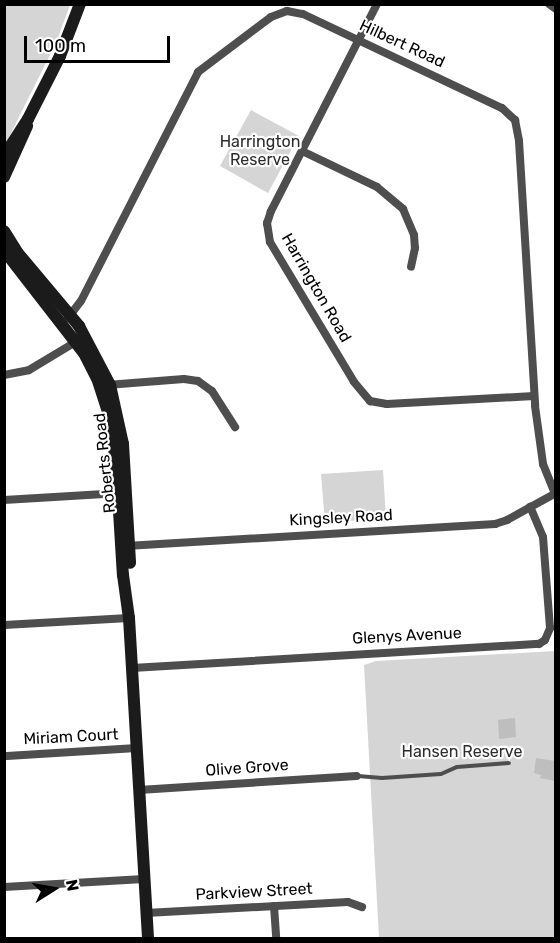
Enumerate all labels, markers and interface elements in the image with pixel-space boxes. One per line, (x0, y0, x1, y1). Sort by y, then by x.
street label: Hilbert Road (356, 16, 448, 72)
scale bar (27, 24, 172, 62)
text: 100 m (35, 35, 86, 57)
park label: Harrington Reserve (220, 132, 300, 170)
street label: Harrington Road (277, 230, 355, 346)
street label: Roberts Road (90, 412, 120, 514)
street label: Kingsley Road (289, 506, 393, 530)
street label: Glenys Avenue (352, 624, 462, 648)
street label: Miriam Court (23, 725, 119, 749)
park label: Hansen Reserve (402, 742, 522, 762)
street label: Olive Grove (205, 756, 289, 780)
north arrow (24, 859, 84, 919)
text: N (62, 878, 83, 893)
street label: Parkview Street (195, 879, 313, 905)

